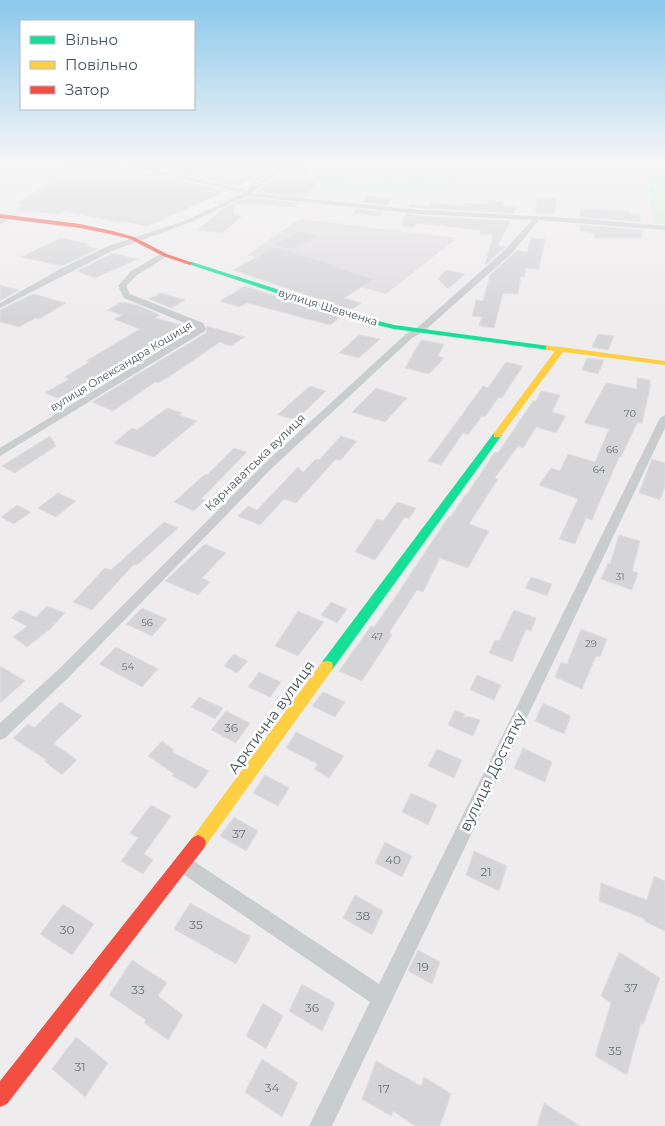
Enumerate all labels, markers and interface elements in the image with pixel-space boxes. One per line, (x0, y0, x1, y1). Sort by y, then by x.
legend (20, 20, 195, 110)
text: Вільно (65, 30, 118, 49)
text: Повільно (65, 55, 138, 74)
text: Затор (65, 80, 110, 99)
street label: вулиця Шевченка (277, 285, 379, 329)
street label: вулиця Олександра Кошиця (47, 318, 195, 414)
house number: 70 (624, 407, 637, 420)
street label: Карнаватська вулиця (202, 410, 308, 514)
house number: 66 (606, 443, 618, 456)
house number: 64 (593, 463, 606, 476)
house number: 31 (615, 570, 625, 583)
house number: 56 (141, 616, 153, 629)
house number: 47 (371, 630, 383, 643)
house number: 29 (585, 637, 597, 650)
street label: Арктична вулиця (223, 657, 319, 777)
house number: 54 (122, 660, 135, 673)
street label: вулиця Достатку (455, 709, 529, 834)
house number: 36 (224, 720, 238, 735)
house number: 37 (232, 826, 246, 841)
house number: 40 (385, 852, 401, 867)
house number: 21 (480, 864, 492, 879)
house number: 38 (356, 908, 371, 923)
house number: 35 (189, 917, 203, 932)
house number: 30 (60, 922, 74, 937)
house number: 19 (417, 959, 429, 974)
house number: 37 (624, 980, 638, 995)
house number: 33 (131, 982, 145, 997)
house number: 36 (305, 1000, 319, 1015)
house number: 35 (608, 1043, 622, 1058)
house number: 31 (74, 1059, 86, 1074)
house number: 34 (265, 1080, 279, 1095)
house number: 17 (378, 1081, 390, 1096)

